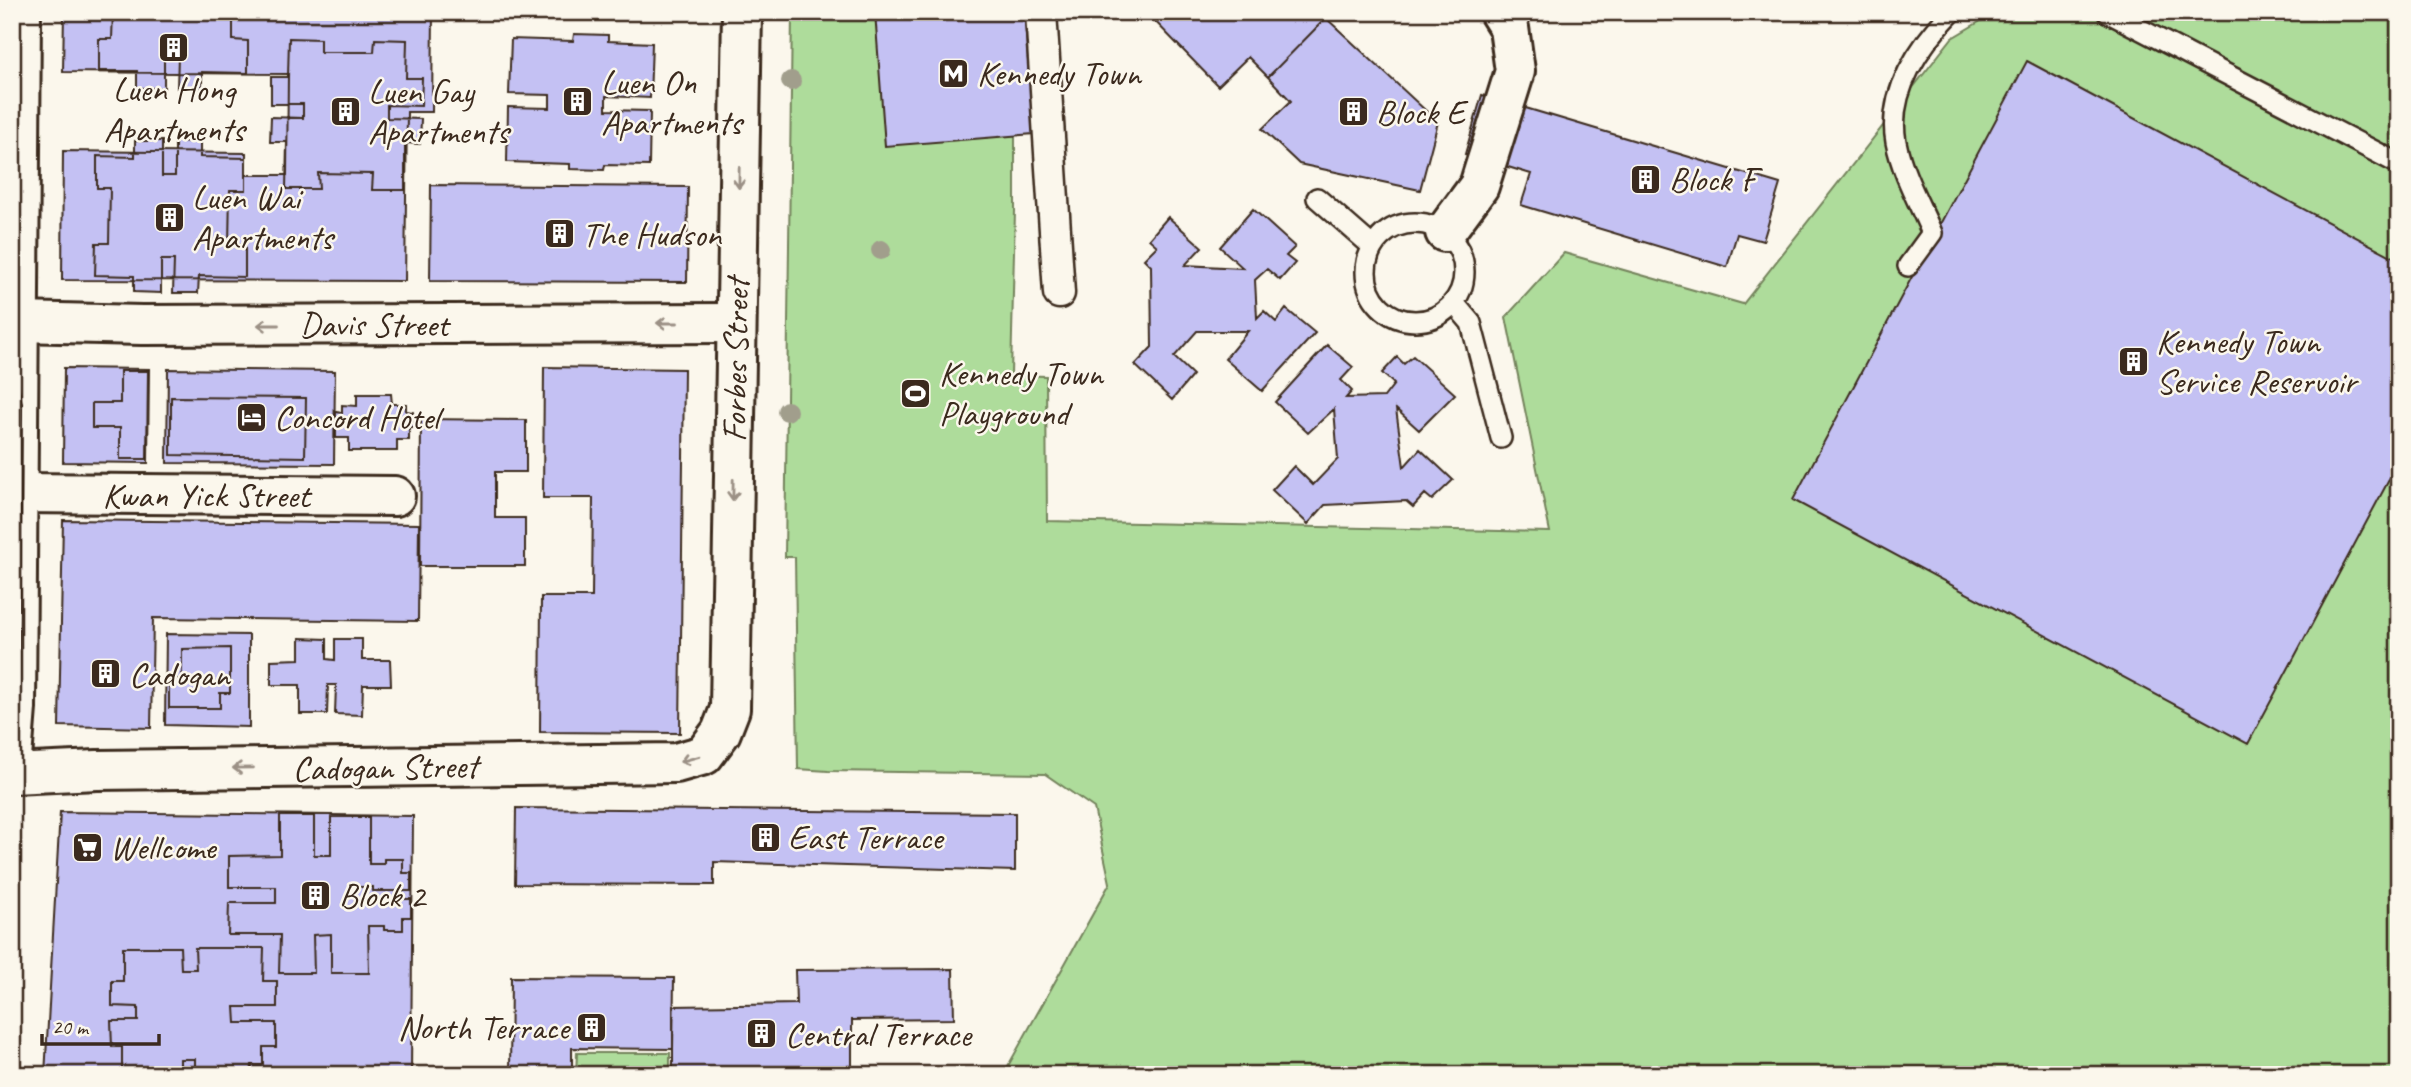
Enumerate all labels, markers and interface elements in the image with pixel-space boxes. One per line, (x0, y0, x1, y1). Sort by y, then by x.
building icon: Luen Hong Apartments (157, 31, 191, 65)
place label: Kennedy Town (977, 51, 1143, 96)
metro station icon: Kennedy Town (937, 56, 971, 90)
place label: Luen On Apartments (601, 60, 745, 145)
place label: Luen Hong Apartments (104, 67, 247, 152)
place label: Luen Gay Apartments (368, 69, 512, 154)
building icon: Luen On Apartments (561, 85, 595, 119)
place label: Block E (1376, 90, 1469, 135)
building icon: Luen Gay Apartments (328, 94, 362, 128)
building icon: Block E (1336, 95, 1370, 129)
place label: Block F (1669, 157, 1763, 202)
building icon: Block F (1629, 162, 1663, 196)
one-way arrow (733, 167, 746, 190)
place label: Luen Wai Apartments (192, 175, 336, 260)
building icon: Luen Wai Apartments (152, 200, 186, 234)
place label: The Hudson (582, 212, 723, 257)
building icon: The Hudson (542, 217, 576, 251)
street label: Forbes Street (712, 274, 759, 442)
street label: Davis Street (300, 302, 452, 347)
one-way arrow (656, 316, 679, 330)
one-way arrow (257, 318, 280, 332)
place label: Kennedy Town Service Reservoir (2156, 319, 2360, 404)
building icon: Kennedy Town Service Reservoir (2116, 344, 2150, 378)
place label: Kennedy Town Playground (939, 351, 1105, 436)
sports icon: Kennedy Town Playground (899, 376, 933, 410)
place label: Concord Hotel (274, 395, 445, 440)
hotel icon: Concord Hotel (234, 400, 268, 434)
street label: Kwan Yick Street (103, 473, 313, 518)
one-way arrow (726, 478, 740, 501)
place label: Cadogan (129, 652, 232, 697)
building icon: Cadogan (89, 657, 123, 691)
street label: Cadogan Street (292, 743, 482, 792)
one-way arrow (679, 754, 701, 767)
one-way arrow (231, 761, 254, 775)
place label: East Terrace (788, 815, 945, 860)
building icon: East Terrace (748, 820, 782, 854)
place label: Wellcome (110, 825, 218, 870)
supermarket icon: Wellcome (70, 830, 104, 864)
place label: Block 2 (339, 873, 428, 918)
building icon: Block 2 (299, 878, 333, 912)
scale bar (42, 1003, 159, 1047)
place label: North Terrace (398, 1005, 572, 1050)
building icon: North Terrace (575, 1010, 609, 1044)
place label: Central Terrace (785, 1012, 973, 1057)
text: 20 m (52, 1014, 90, 1040)
building icon: Central Terrace (745, 1017, 779, 1051)

